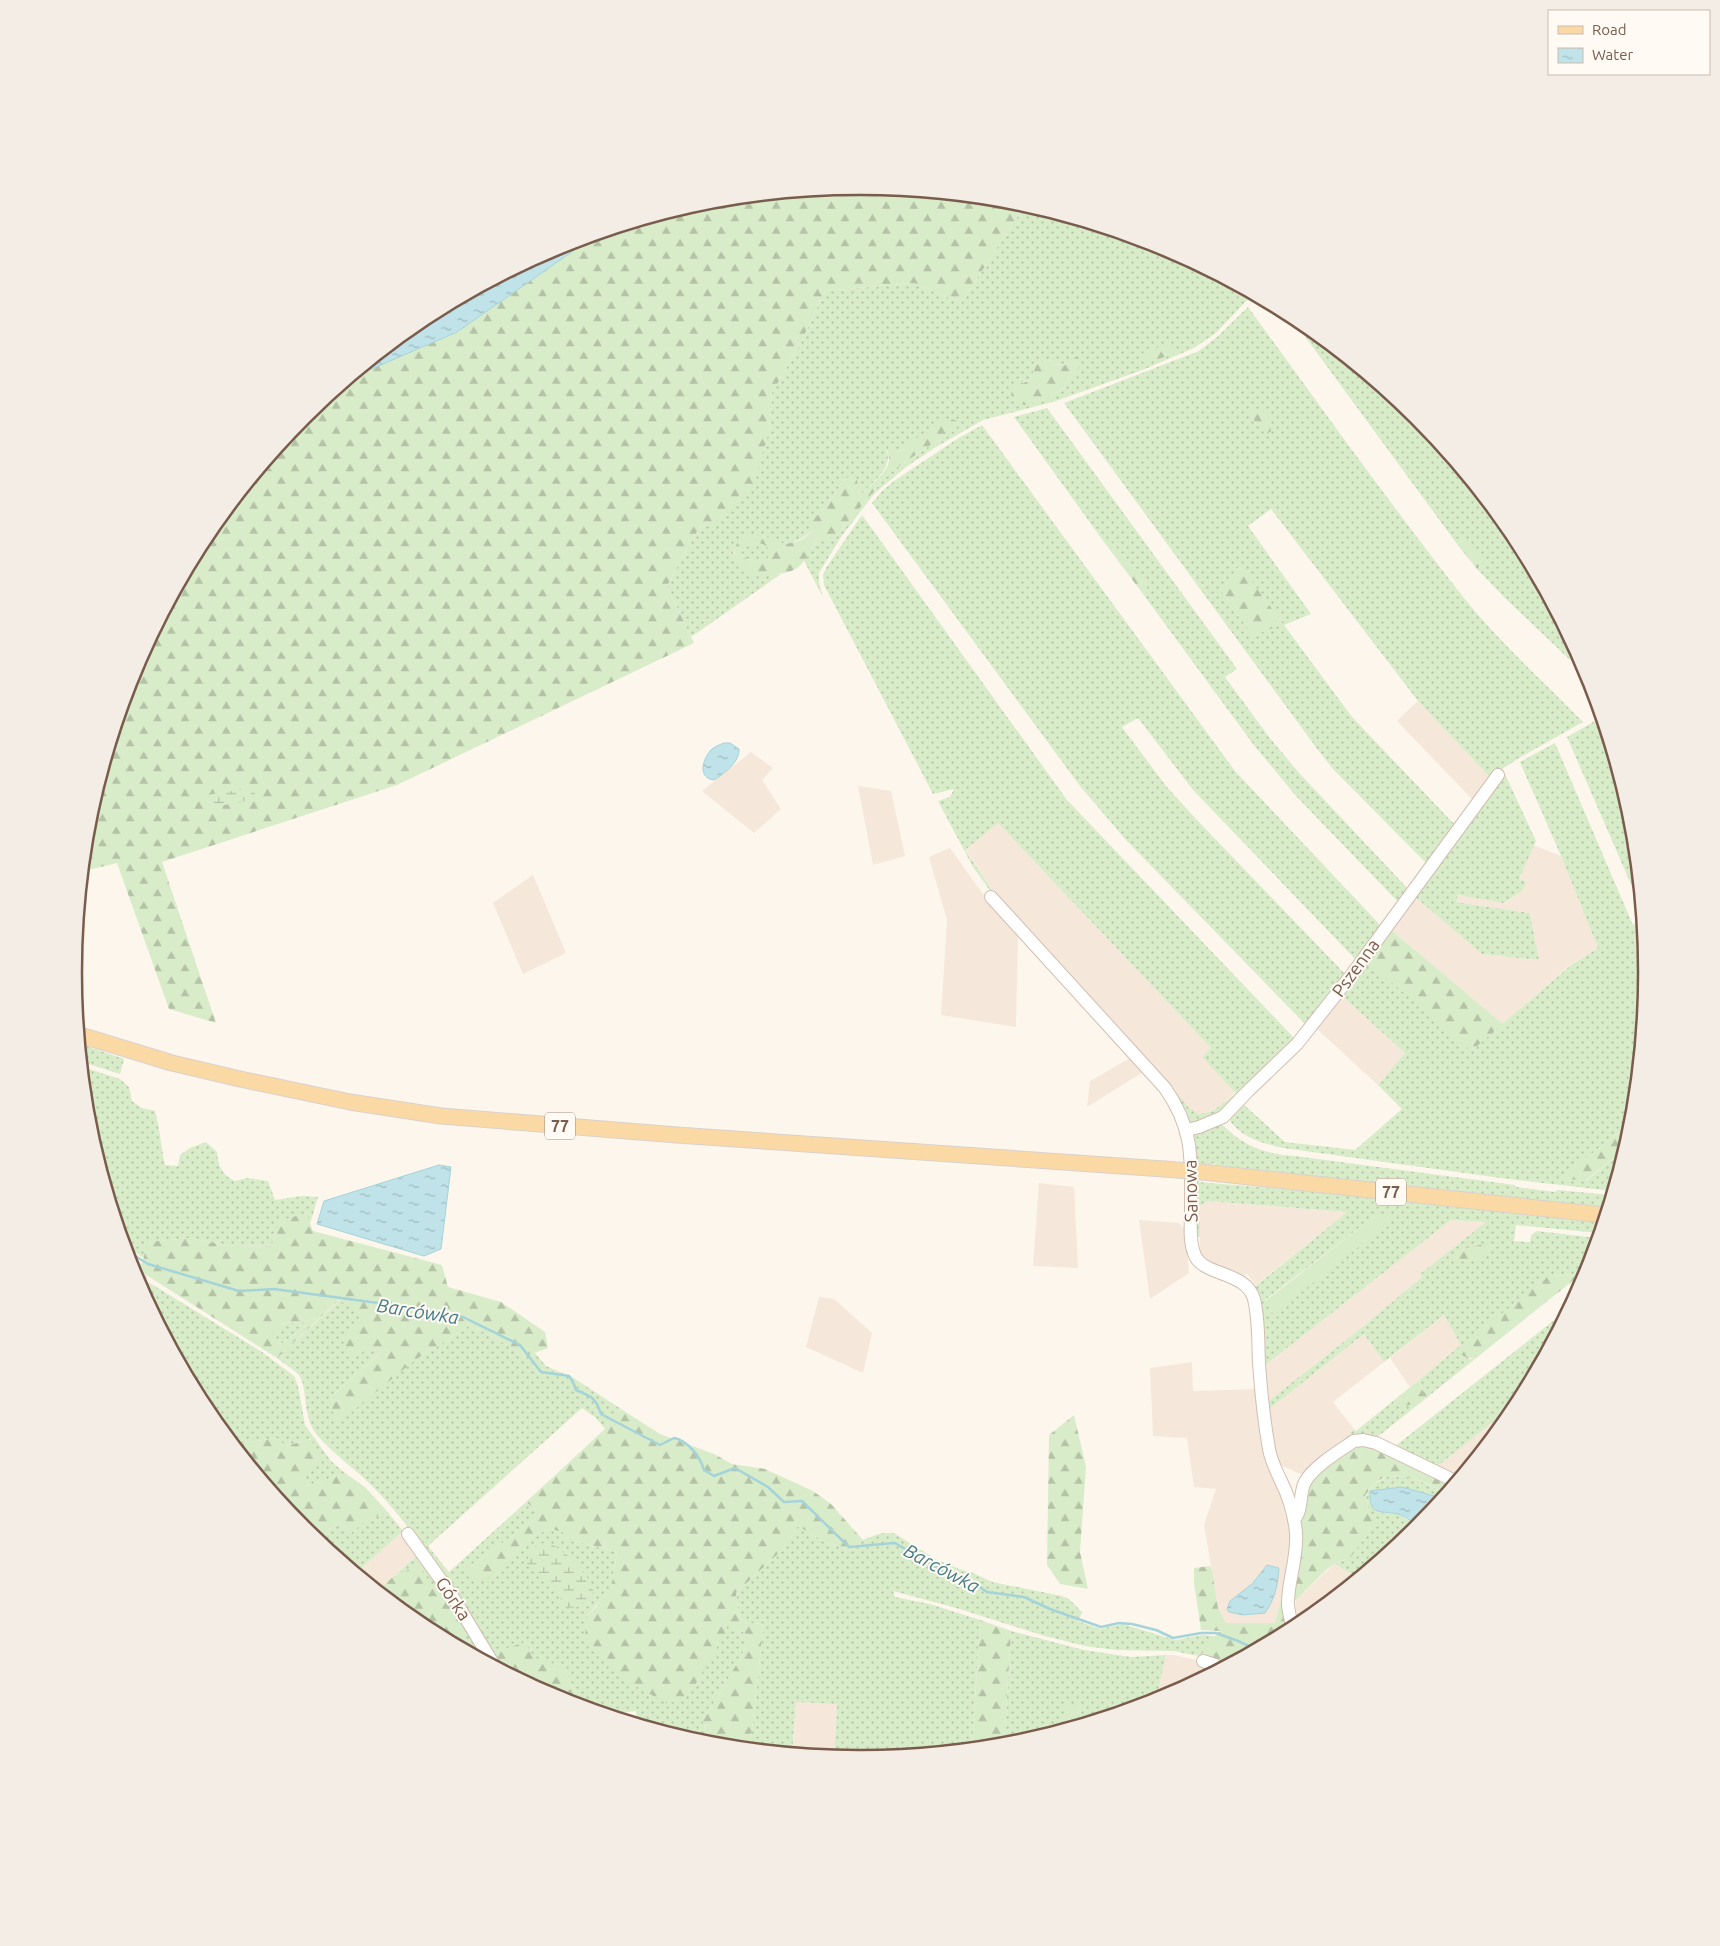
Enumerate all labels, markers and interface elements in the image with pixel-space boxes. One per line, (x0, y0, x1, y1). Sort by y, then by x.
legend (1548, 10, 1710, 75)
text: Road (1592, 21, 1627, 38)
text: Water (1592, 46, 1633, 63)
street label: Pszenna (1328, 935, 1383, 1000)
road number: 77 (545, 1112, 575, 1140)
street label: Sanowa (1179, 1159, 1201, 1223)
road number: 77 (1376, 1178, 1406, 1206)
water label: Barcówka (375, 1294, 461, 1328)
water label: Barcówka (900, 1539, 984, 1597)
street label: Górka (432, 1573, 475, 1624)

